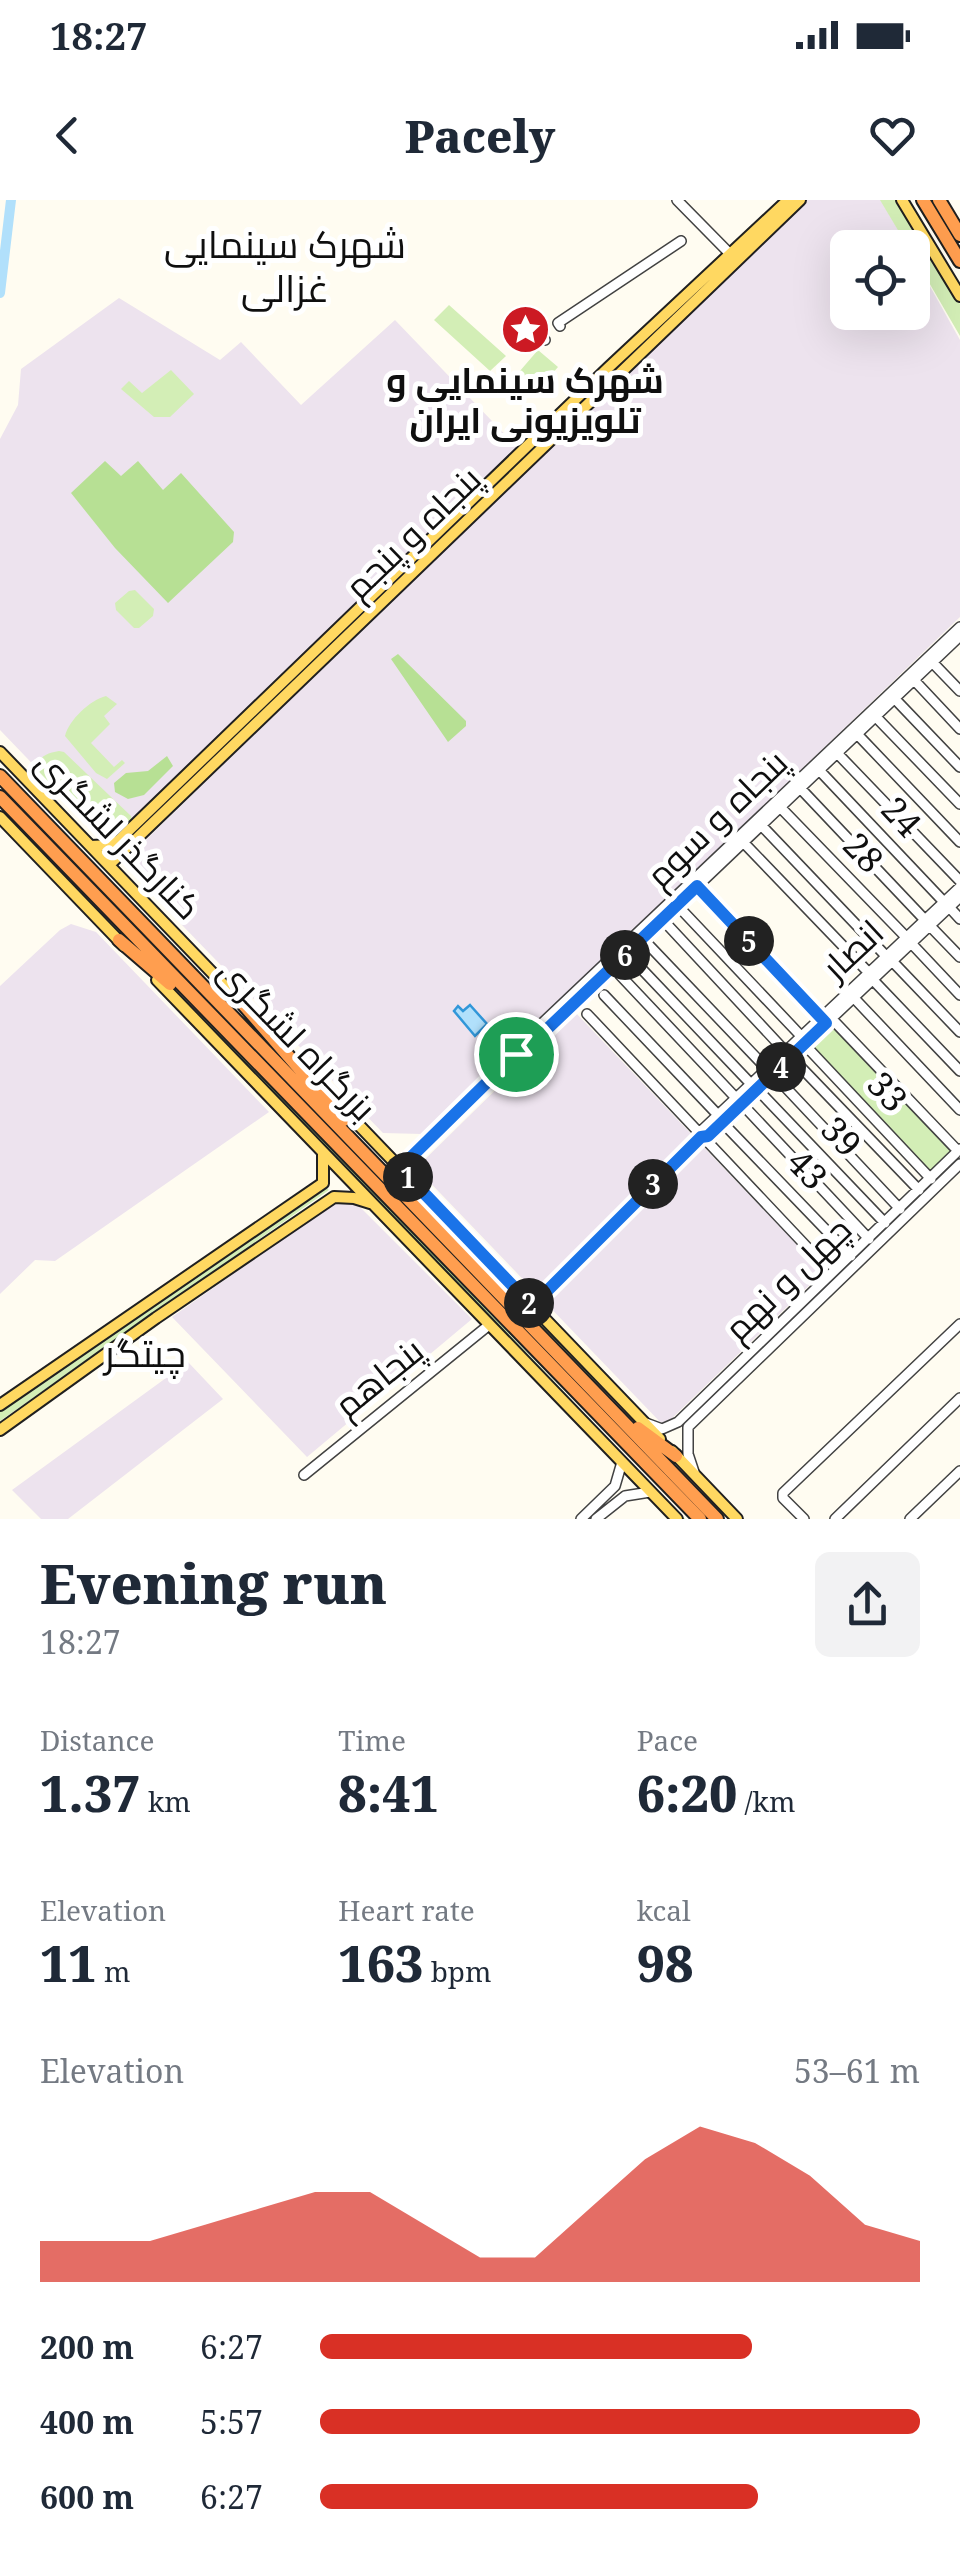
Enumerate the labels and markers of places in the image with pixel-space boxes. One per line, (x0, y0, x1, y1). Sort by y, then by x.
place icon: شهرک سینمایی و تلویزیونی ایران (499, 303, 551, 355)
place label: شهرک سینمایی و تلویزیونی ایران (386, 356, 664, 443)
pin: 5 (724, 916, 774, 966)
pin: 6 (600, 930, 650, 980)
pin (474, 1012, 559, 1097)
pin: 4 (756, 1042, 806, 1092)
pin: 1 (383, 1152, 433, 1202)
pin: 3 (628, 1159, 678, 1209)
pin: 2 (504, 1278, 554, 1328)

